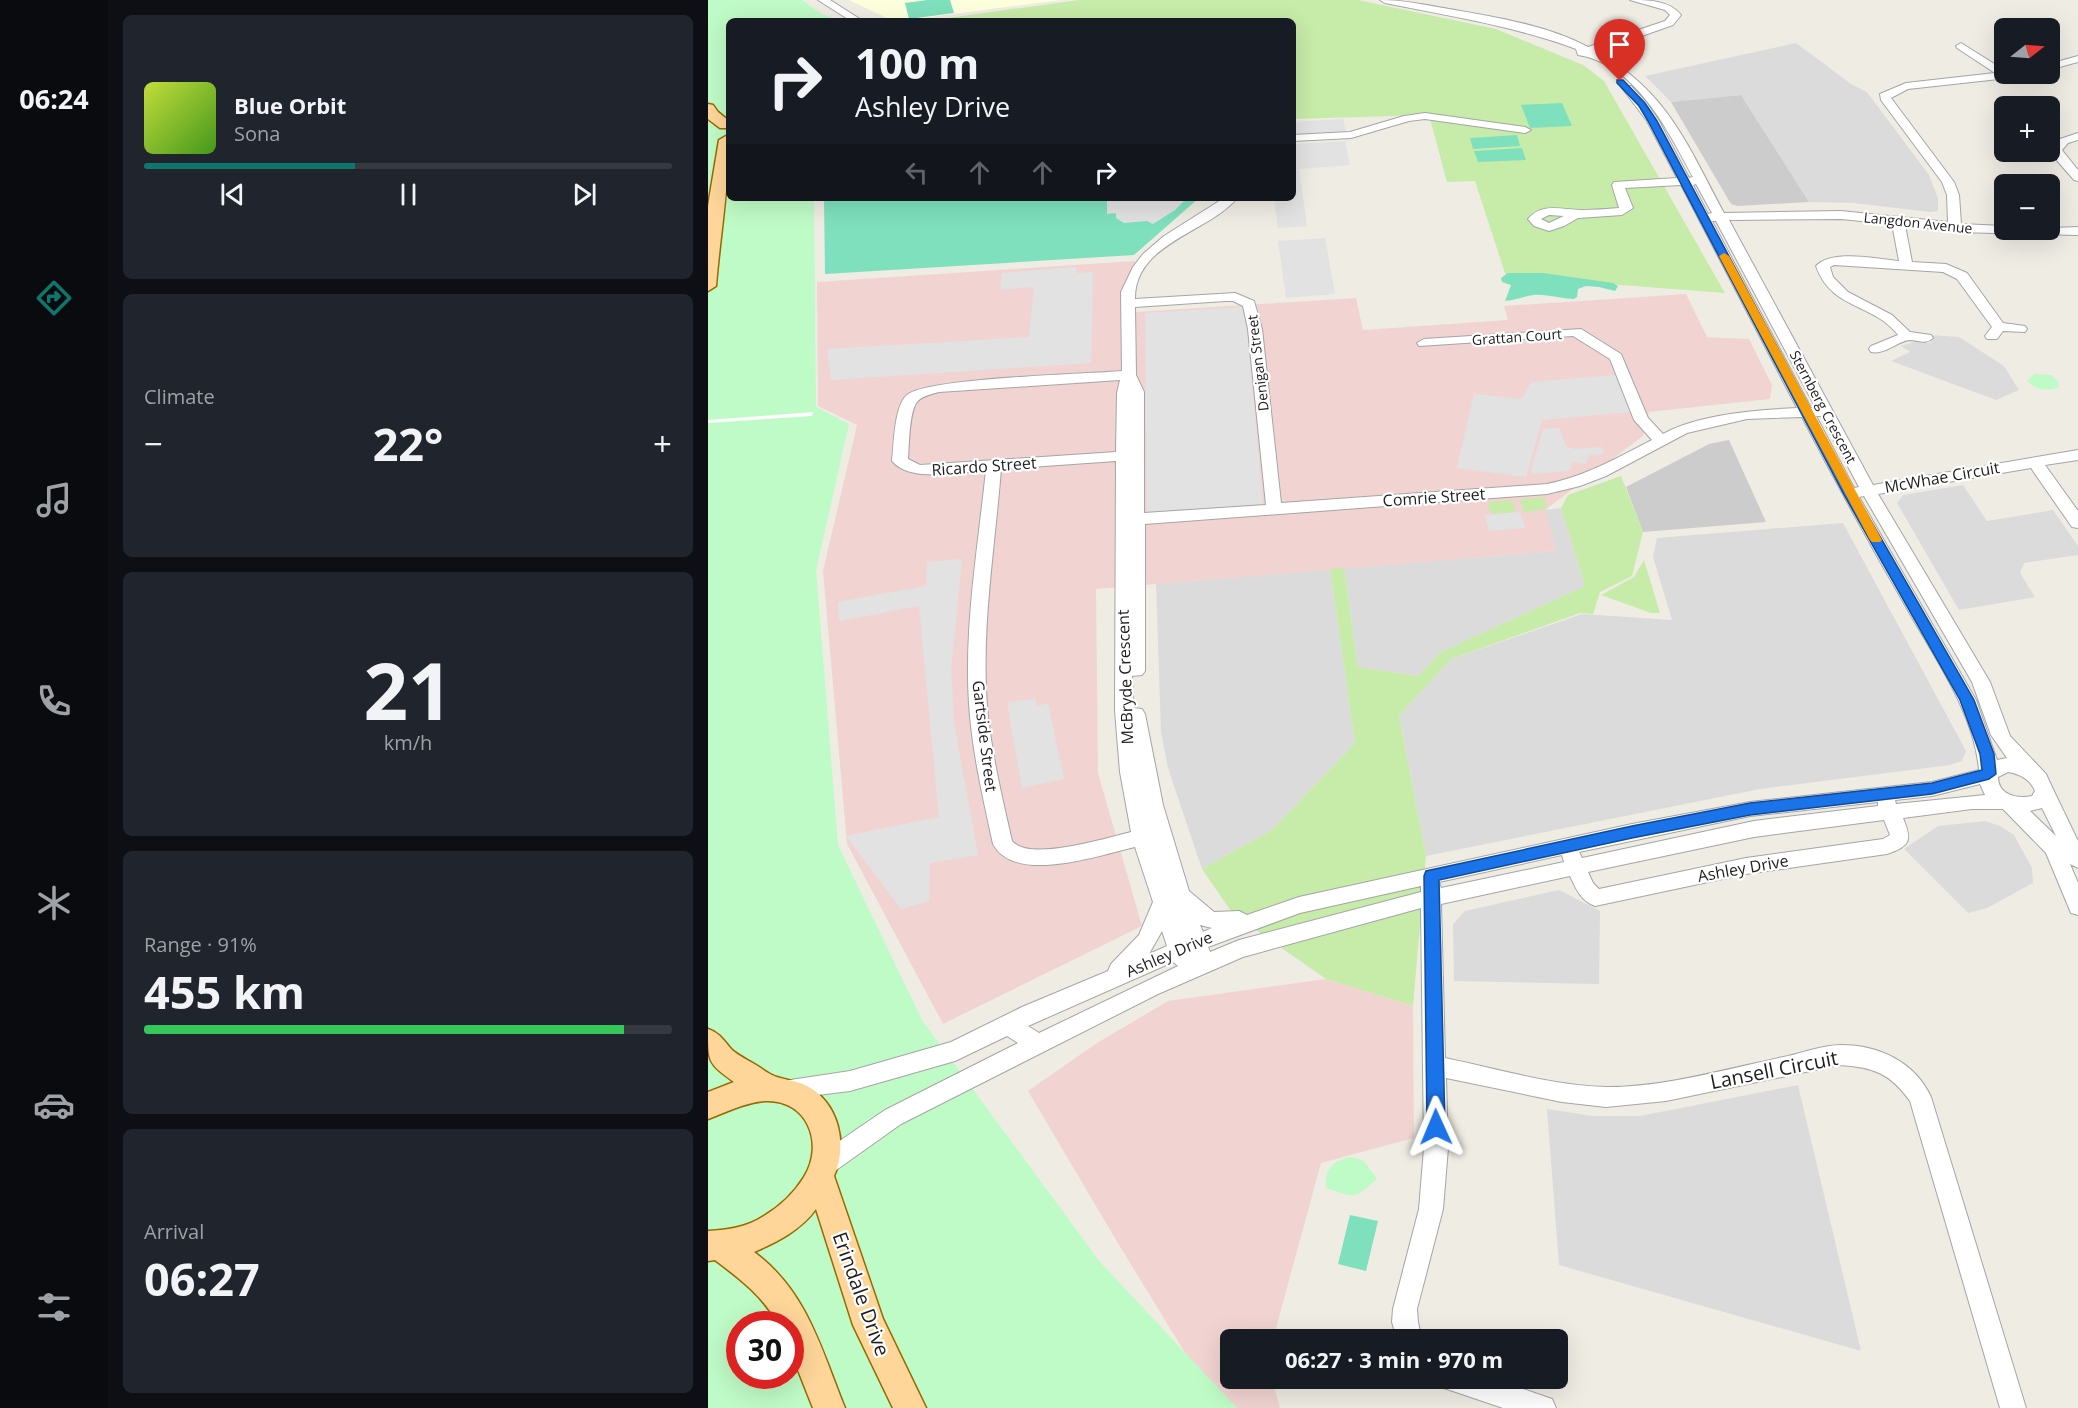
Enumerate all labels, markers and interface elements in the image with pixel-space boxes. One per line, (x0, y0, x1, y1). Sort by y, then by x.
north arrow (1994, 18, 2060, 84)
map controls (1994, 18, 2060, 240)
pin (1594, 19, 1645, 81)
icon: arrive (1603, 28, 1636, 61)
text: 100 m (855, 34, 979, 91)
icon: right (756, 42, 834, 120)
text: 06:24 (19, 80, 89, 117)
text: Ashley Drive (855, 88, 1010, 125)
text: Blue Orbit (234, 90, 346, 120)
button: + (1994, 96, 2060, 162)
text: Sona (234, 120, 280, 147)
icon: left (900, 156, 933, 189)
icon: ahead (963, 156, 996, 189)
icon: ahead (1026, 156, 1059, 189)
icon: right (1089, 156, 1122, 189)
button: − (1994, 174, 2060, 240)
icon: previous (216, 178, 249, 211)
icon: pause (392, 178, 425, 211)
icon: next (568, 178, 601, 211)
street label: Langdon Avenue (1863, 207, 1973, 238)
icon: directions (33, 277, 75, 319)
street label: Denigan Street (1242, 314, 1273, 412)
street label: Grattan Court (1471, 324, 1563, 349)
street label: Sternberg Crescent (1786, 347, 1861, 467)
text: Climate (144, 383, 215, 410)
text: 22° (373, 413, 443, 474)
text: − (144, 421, 163, 466)
text: + (653, 421, 672, 466)
street label: Ricardo Street (931, 451, 1038, 481)
street label: McWhae Circuit (1883, 456, 2002, 498)
icon: music (33, 479, 75, 521)
street label: Comrie Street (1382, 482, 1486, 512)
street label: McBryde Crescent (1112, 609, 1138, 745)
text: 21 (363, 637, 453, 743)
street label: Gartside Street (967, 679, 1003, 793)
icon: phone (33, 680, 75, 722)
text: km/h (384, 729, 432, 756)
street label: Ashley Drive (1696, 849, 1790, 887)
icon: climate (33, 882, 75, 924)
street label: Ashley Drive (1122, 926, 1216, 982)
text: Range · 91% (144, 931, 257, 958)
text: 455 km (144, 961, 305, 1022)
street label: Lansell Circuit (1708, 1044, 1840, 1095)
icon: car (33, 1084, 75, 1126)
position arrow (1404, 1095, 1468, 1159)
text: Arrival (144, 1218, 204, 1245)
street label: Erindale Drive (826, 1228, 896, 1360)
text: 06:27 (144, 1248, 260, 1309)
icon: filters (33, 1286, 75, 1328)
speed limit sign: 30 (726, 1311, 804, 1389)
text: 06:27 · 3 min · 970 m (1285, 1344, 1503, 1374)

